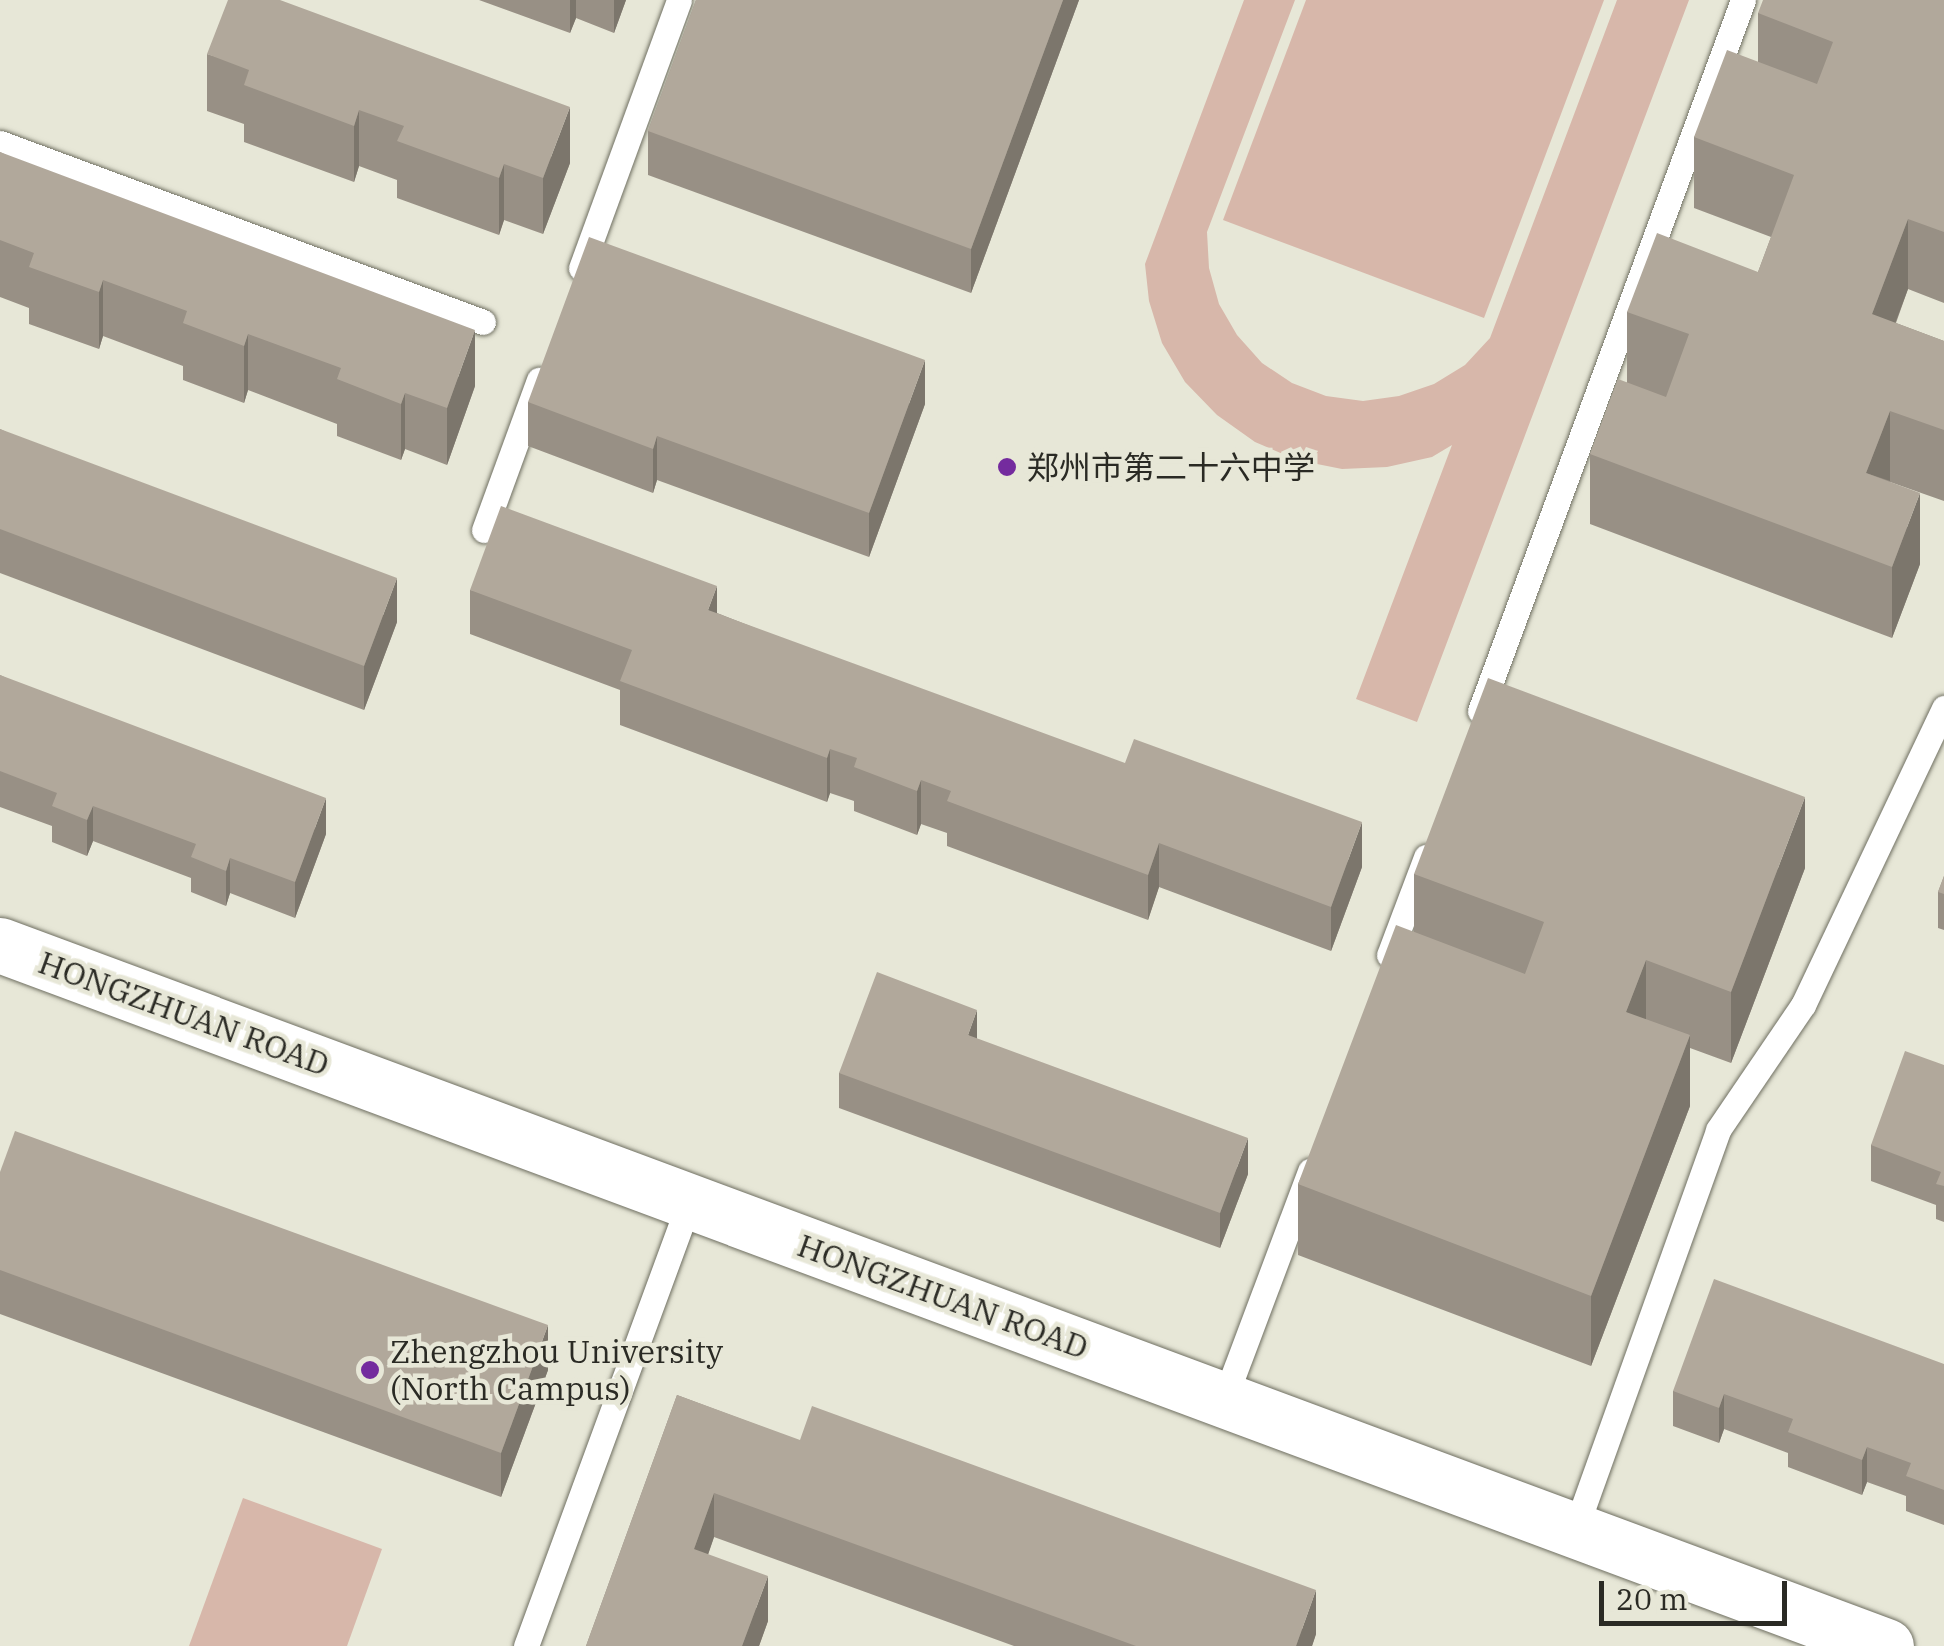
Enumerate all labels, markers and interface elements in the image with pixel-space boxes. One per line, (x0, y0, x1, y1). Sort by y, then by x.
place label: 郑州市第二十六中学 (1027, 448, 1315, 486)
marker: 郑州市第二十六中学 (996, 456, 1018, 478)
street label: HONGZHUAN ROAD (34, 943, 334, 1083)
street label: HONGZHUAN ROAD (793, 1226, 1093, 1366)
place label: Zhengzhou University (North Campus) (390, 1333, 723, 1408)
marker: Zhengzhou University (North Campus) (359, 1359, 381, 1381)
scale bar (1604, 1561, 1792, 1623)
text: 20 m (1616, 1579, 1688, 1618)

